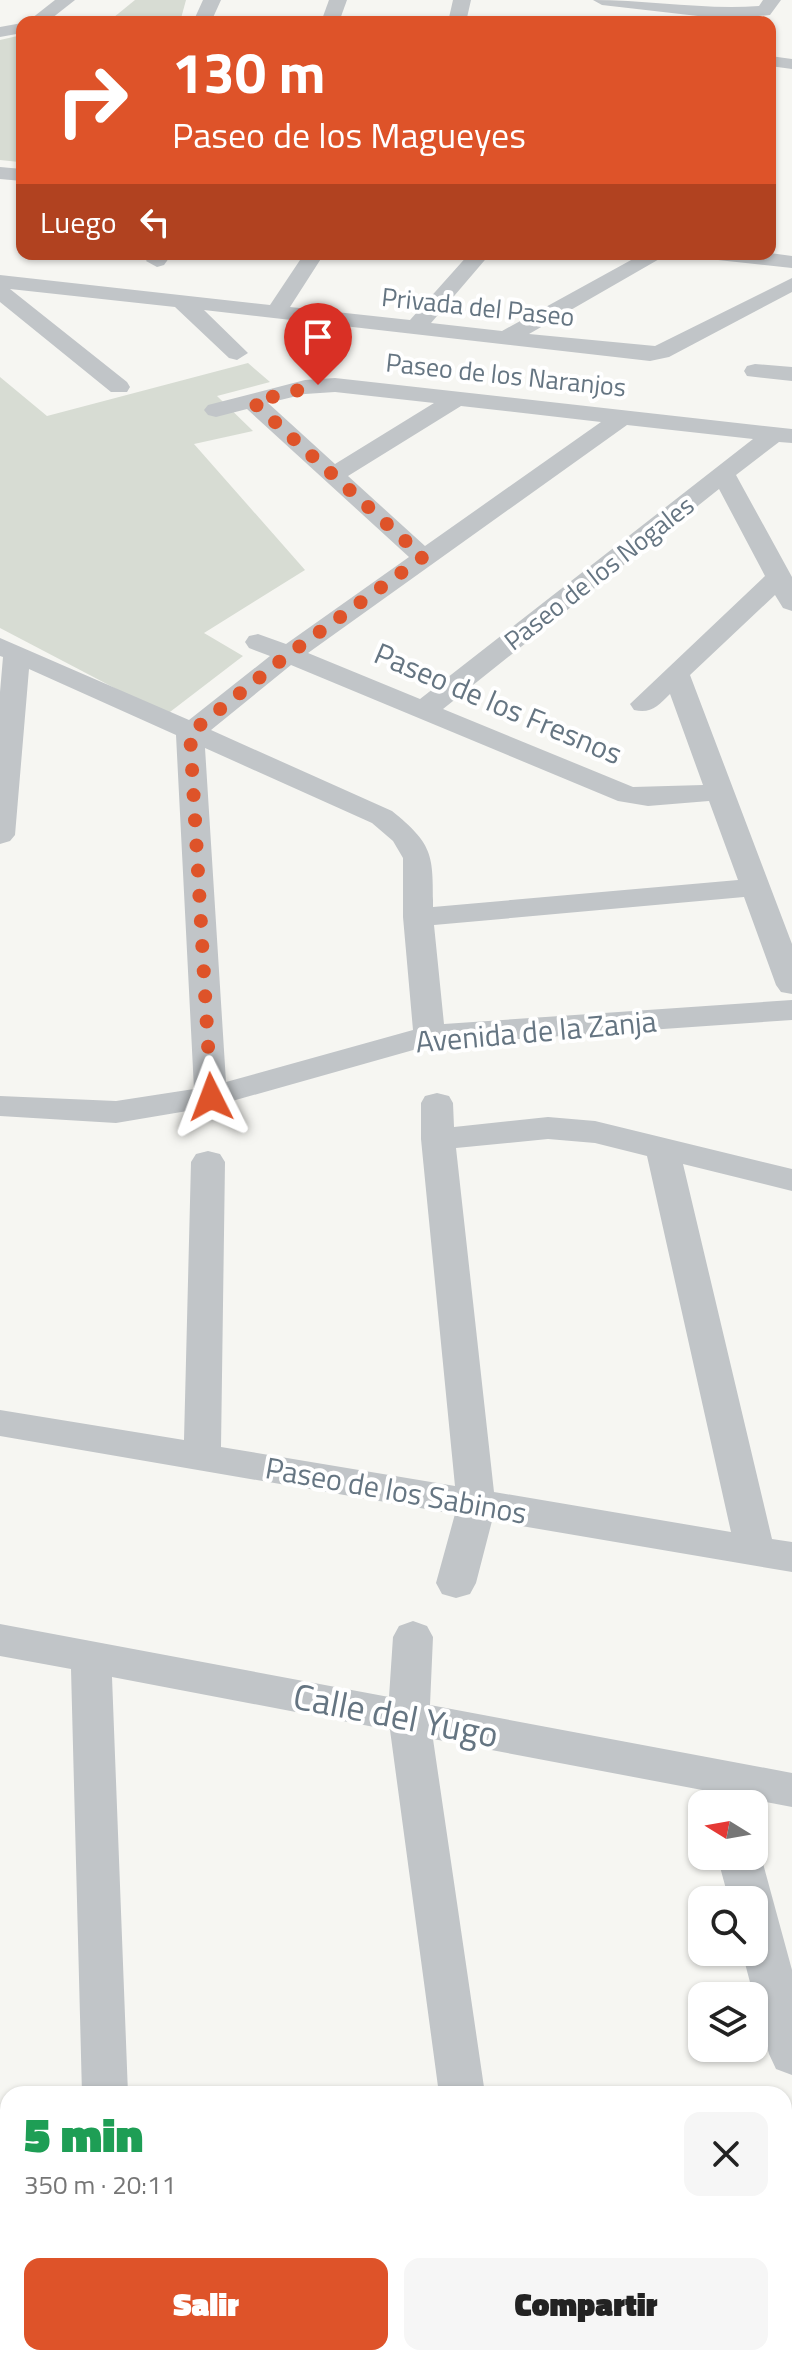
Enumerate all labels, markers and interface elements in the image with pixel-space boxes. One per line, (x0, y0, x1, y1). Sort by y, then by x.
text: 130 m (172, 30, 325, 115)
icon: right (40, 48, 144, 152)
text: Paseo de los Magueyes (172, 107, 526, 162)
text: Luego (40, 199, 117, 245)
icon: left (133, 200, 177, 244)
street label: Privada del Paseo (380, 277, 576, 336)
pin (284, 303, 352, 385)
icon: arrive (296, 315, 340, 359)
street label: Paseo de los Naranjos (384, 343, 628, 407)
street label: Paseo de los Nogales (495, 486, 702, 659)
street label: Paseo de los Fresnos (367, 630, 630, 776)
street label: Avenida de la Zanja (413, 998, 658, 1064)
position arrow (169, 1055, 253, 1139)
street label: Paseo de los Sabinos (262, 1444, 531, 1536)
street label: Calle del Yugo (289, 1668, 503, 1761)
north arrow (688, 1790, 768, 1870)
map controls (688, 1790, 768, 2062)
button: search (688, 1886, 768, 1966)
button: layers (688, 1982, 768, 2062)
text: 5 min (24, 2098, 143, 2171)
button: close (684, 2112, 768, 2196)
text: 350 m · 20:11 (24, 2165, 176, 2204)
button: Salir (24, 2258, 388, 2350)
button: Compartir (404, 2258, 768, 2350)

